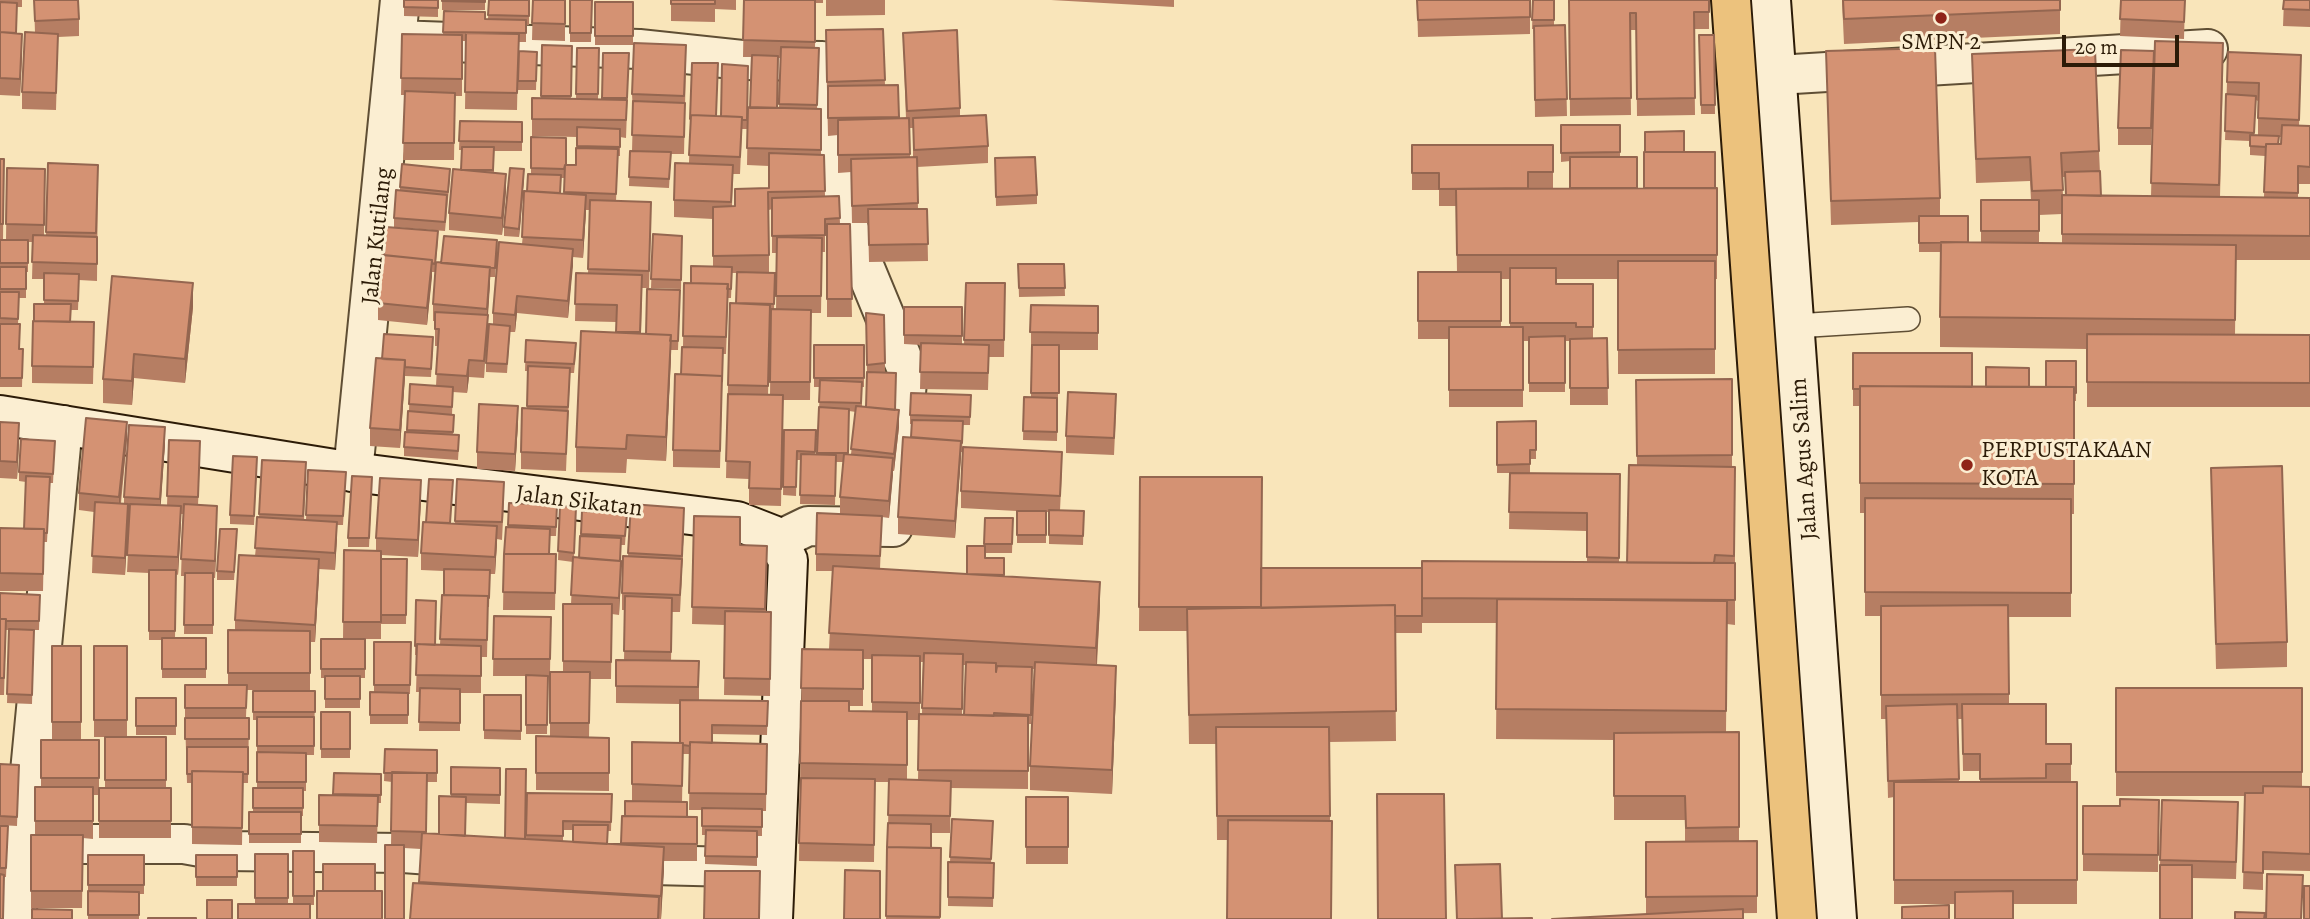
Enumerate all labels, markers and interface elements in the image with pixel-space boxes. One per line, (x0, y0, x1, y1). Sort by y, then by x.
marker: SMPN 2 (1933, 10, 1949, 26)
scale bar (2065, 21, 2182, 65)
place label: SMPN 2 (1901, 29, 1981, 57)
text: 20 m (2075, 33, 2118, 61)
street label: Jalan Kutilang (356, 166, 400, 306)
street label: Jalan Agus Salim (1785, 377, 1825, 541)
place label: PERPUSTAKAAN KOTA (1981, 437, 2152, 493)
marker: PERPUSTAKAAN KOTA (1959, 457, 1975, 473)
street label: Jalan Sikatan (514, 480, 644, 524)

